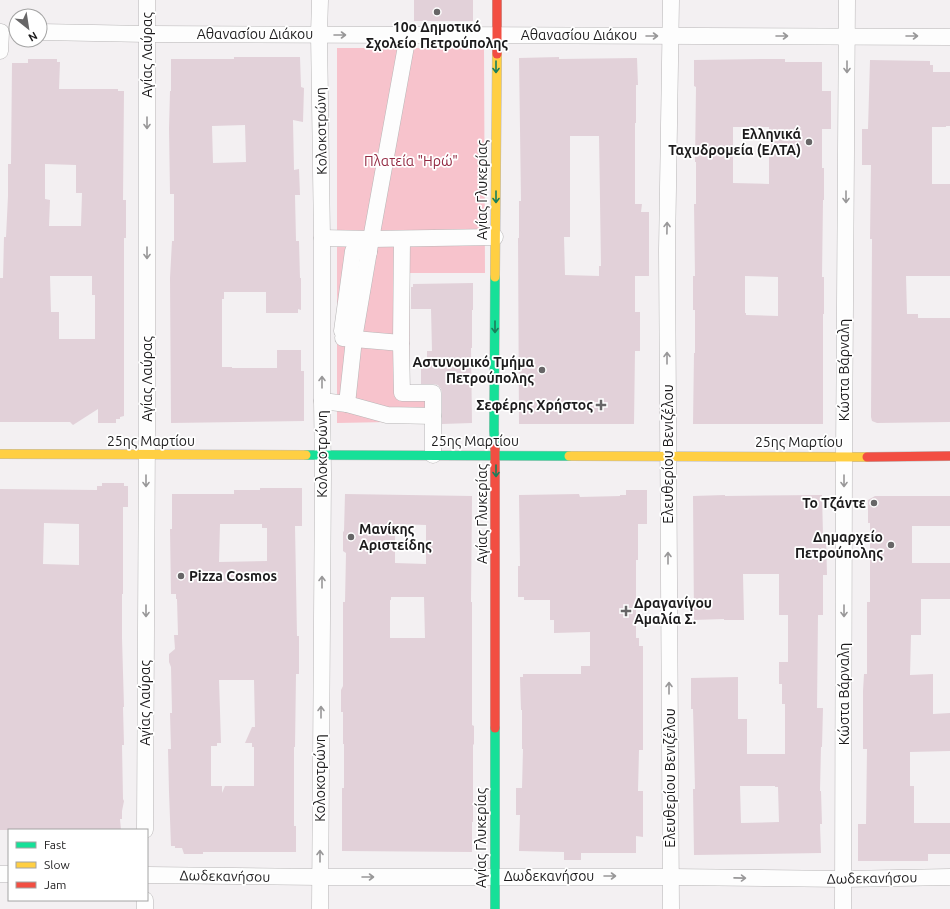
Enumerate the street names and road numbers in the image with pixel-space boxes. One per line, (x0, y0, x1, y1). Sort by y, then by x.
street label: Αγίας Λαύρας (139, 12, 155, 98)
street label: Αθανασίου Διάκου (197, 26, 313, 42)
street label: Αθανασίου Διάκου (521, 27, 637, 43)
street label: Κολοκοτρώνη (312, 87, 330, 175)
street label: Αγίας Γλυκερίας (474, 139, 490, 240)
street label: Κώστα Βάρναλη (836, 319, 852, 421)
street label: Αγίας Λαύρας (139, 336, 155, 422)
street label: Ελευθερίου Βενιζέλου (660, 384, 676, 524)
street label: Κολοκοτρώνη (314, 410, 330, 498)
street label: 25ης Μαρτίου (107, 433, 195, 449)
street label: 25ης Μαρτίου (431, 433, 519, 449)
street label: 25ης Μαρτίου (755, 434, 843, 450)
street label: Αγίας Γλυκερίας (474, 463, 490, 564)
street label: Κώστα Βάρναλη (836, 643, 852, 745)
street label: Αγίας Λαύρας (137, 660, 153, 746)
street label: Ελευθερίου Βενιζέλου (662, 708, 678, 848)
street label: Κολοκοτρώνη (312, 734, 328, 822)
street label: Αγίας Γλυκερίας (473, 787, 489, 888)
street label: Δωδεκανήσου (180, 867, 270, 885)
street label: Δωδεκανήσου (504, 868, 594, 884)
street label: Δωδεκανήσου (827, 869, 917, 887)

